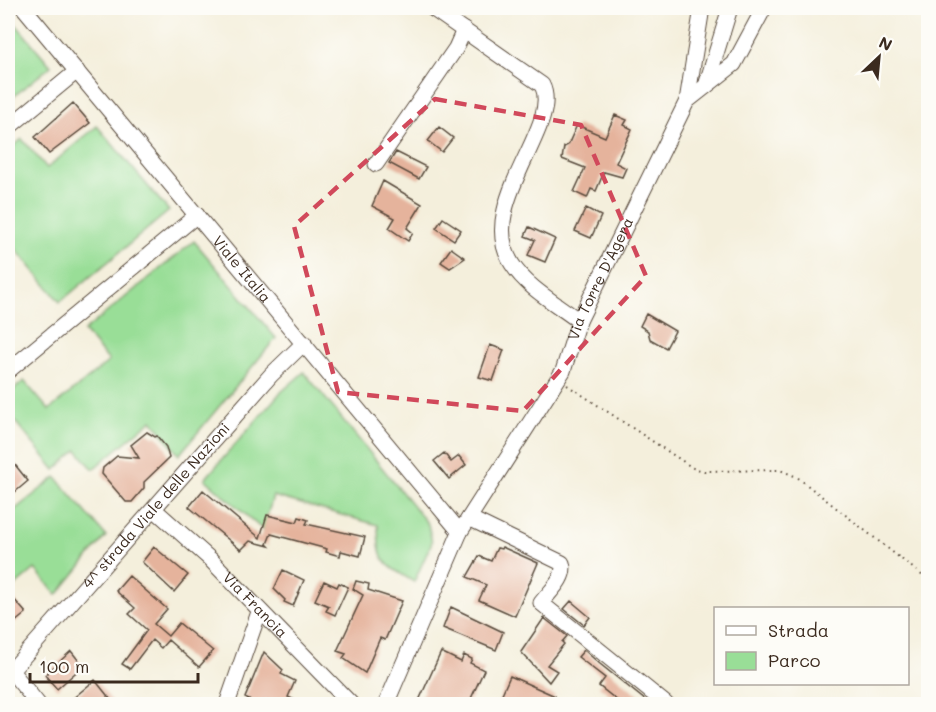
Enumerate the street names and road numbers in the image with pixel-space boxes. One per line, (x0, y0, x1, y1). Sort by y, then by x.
street label: Via Torre D'Agera (563, 214, 637, 343)
street label: Viale Italia (208, 231, 276, 307)
street label: 4^ strada Viale delle Nazioni (77, 418, 234, 592)
street label: Via Francia (219, 567, 292, 642)

